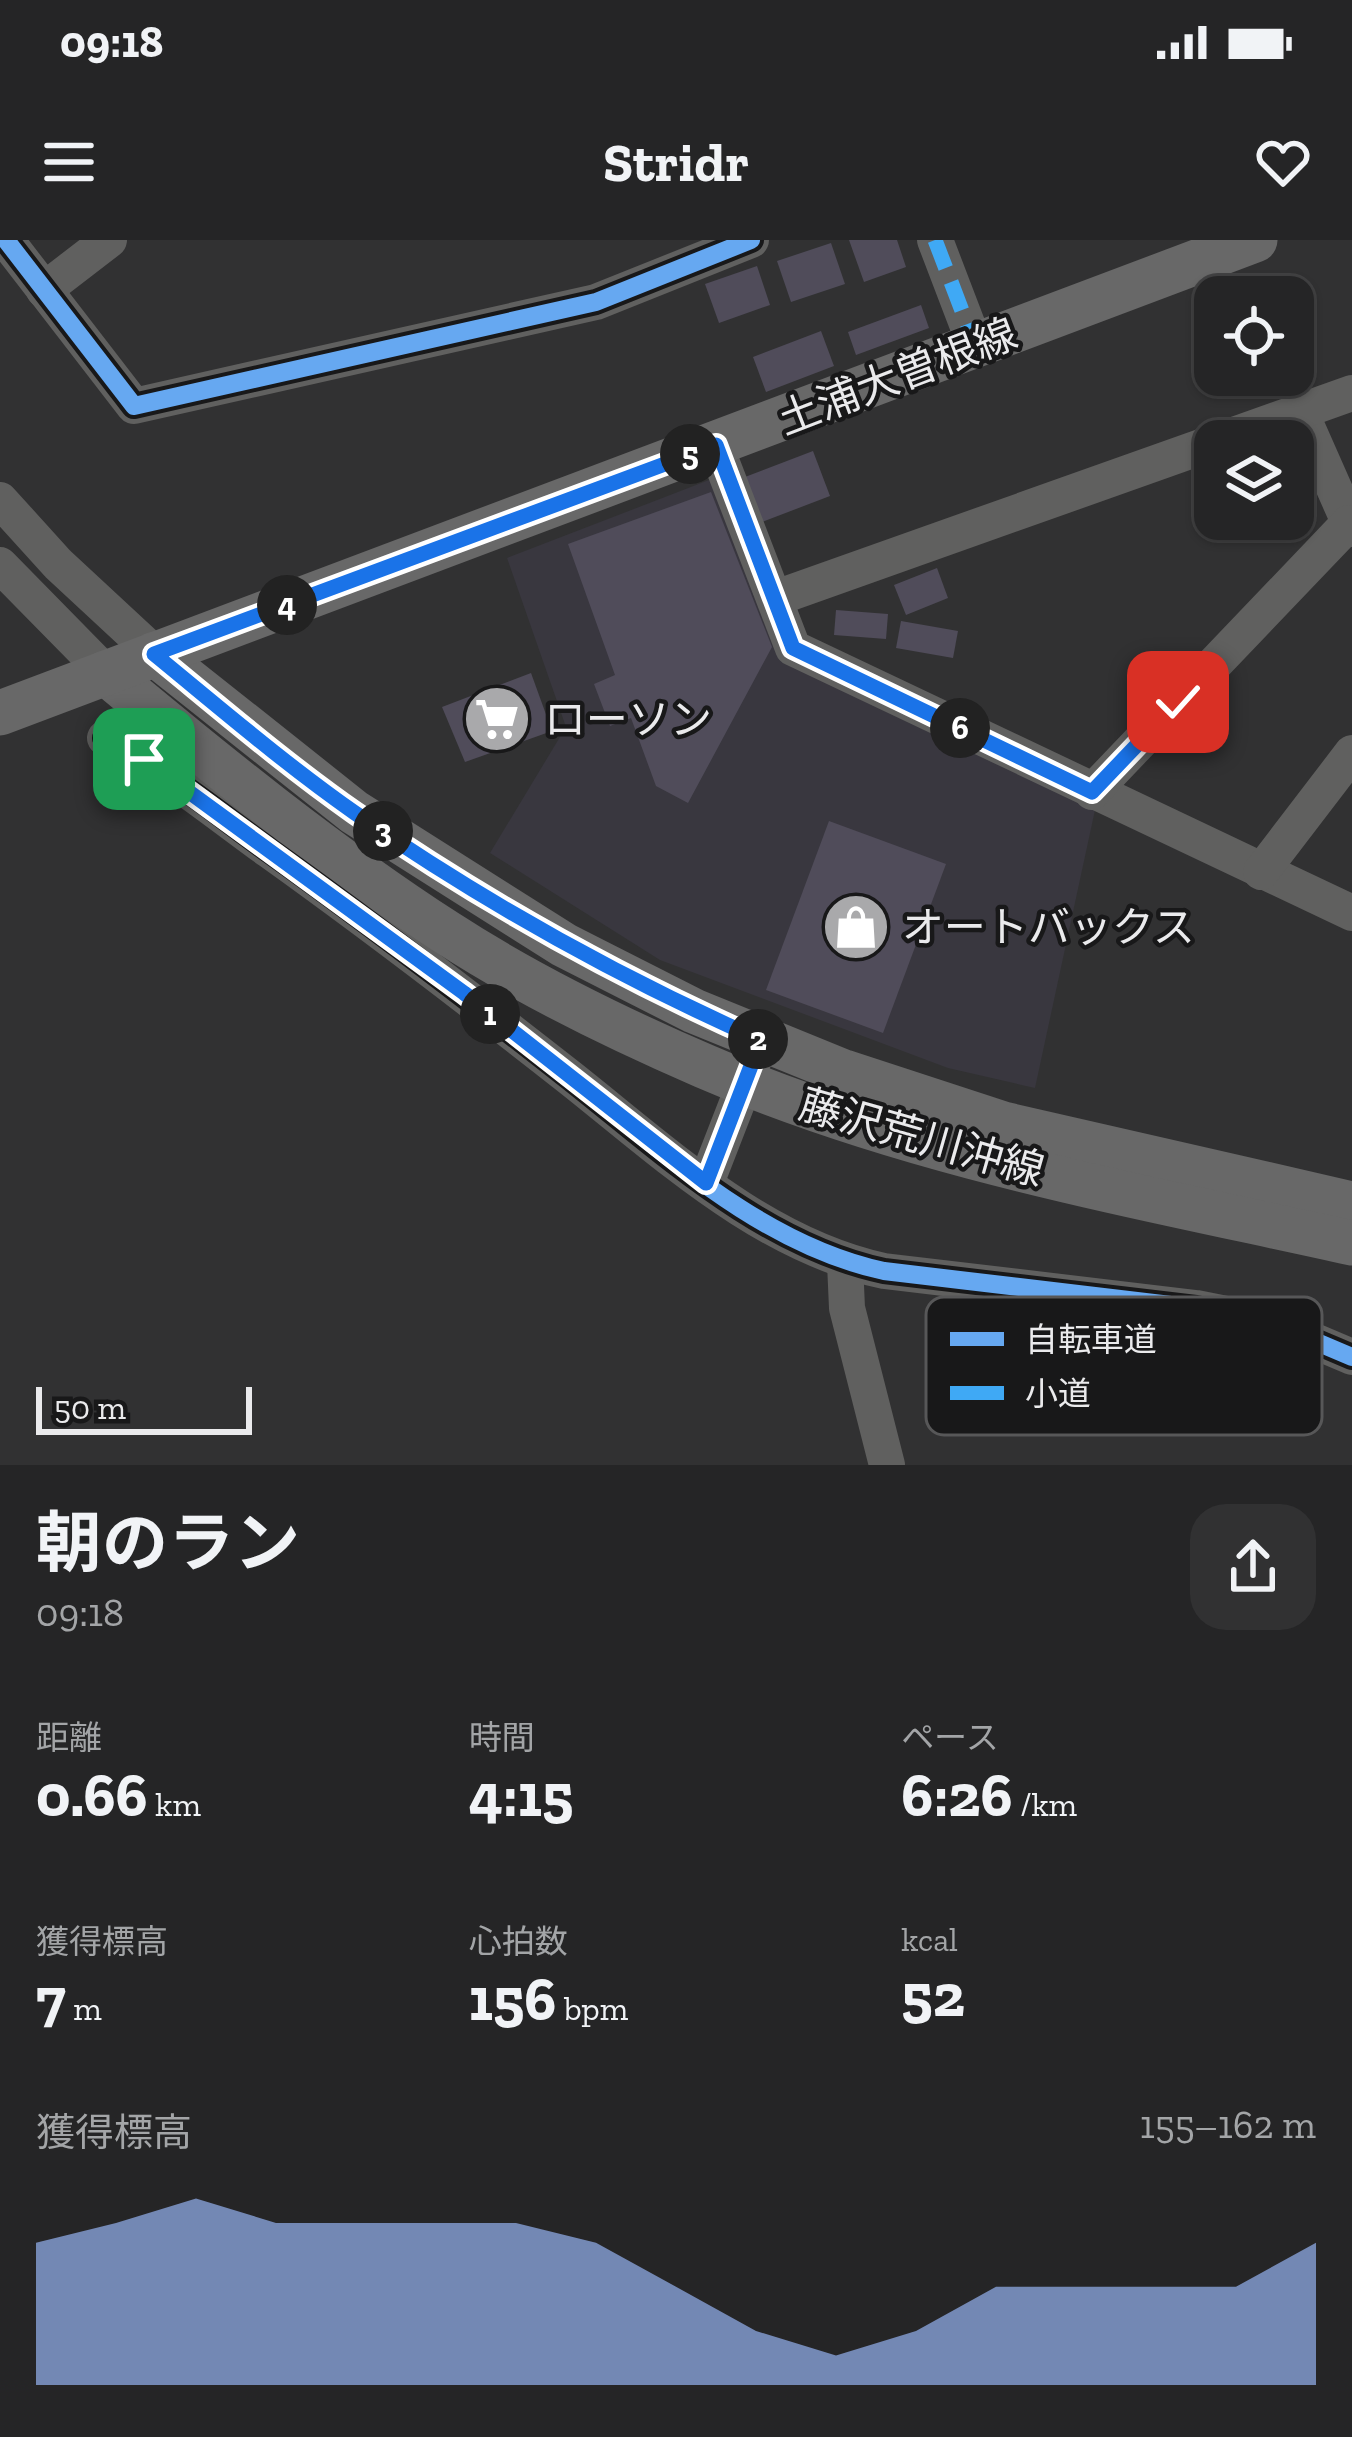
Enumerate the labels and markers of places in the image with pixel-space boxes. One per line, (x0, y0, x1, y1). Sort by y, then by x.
pin: 5 (660, 424, 720, 484)
pin: 4 (257, 575, 317, 635)
pin (1127, 651, 1229, 753)
supermarket icon: ローソン (462, 684, 532, 754)
place label: ローソン (544, 694, 712, 745)
pin: 6 (930, 698, 990, 758)
pin (93, 708, 195, 810)
pin: 3 (353, 801, 413, 861)
shop icon: オートバックス (821, 892, 891, 962)
place label: オートバックス (902, 902, 1195, 953)
pin: 1 (460, 984, 520, 1044)
pin: 2 (728, 1009, 788, 1069)

